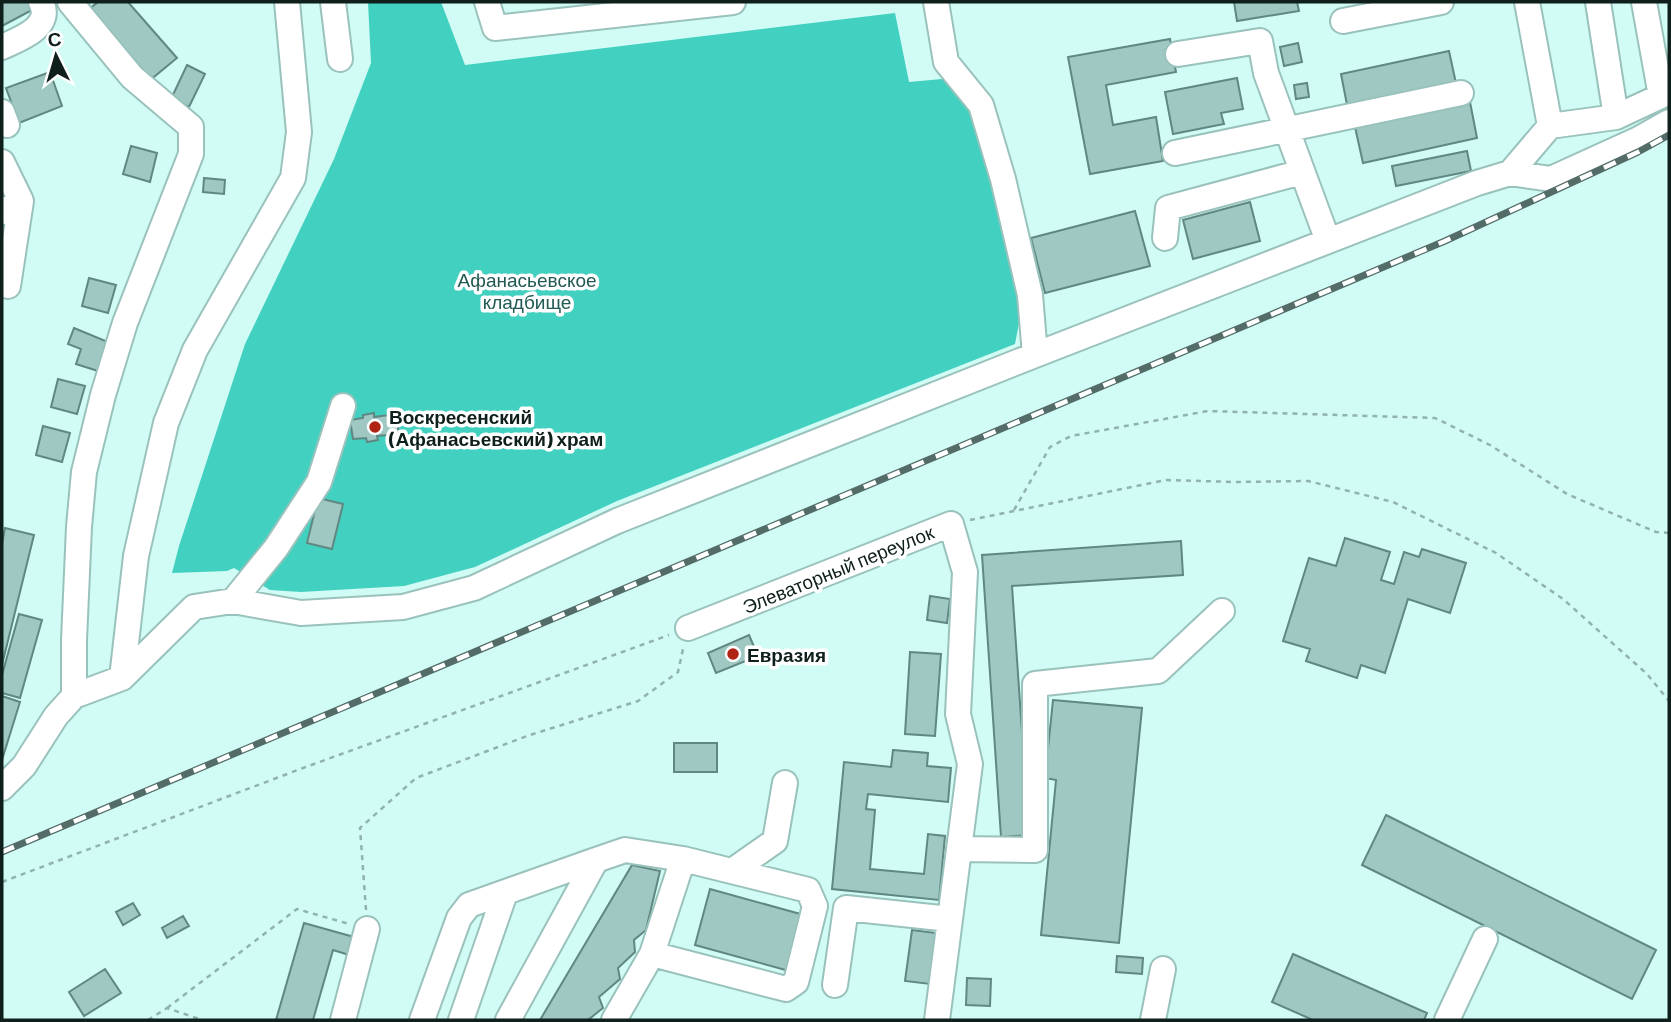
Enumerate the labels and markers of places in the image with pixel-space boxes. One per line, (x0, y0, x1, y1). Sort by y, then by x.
place label: Воскресенский (Афанасьевский) храм (388, 405, 603, 450)
marker: Воскресенский (Афанасьевский) храм (367, 419, 383, 435)
place label: Евразия (747, 643, 826, 666)
marker: Евразия (725, 646, 741, 662)

